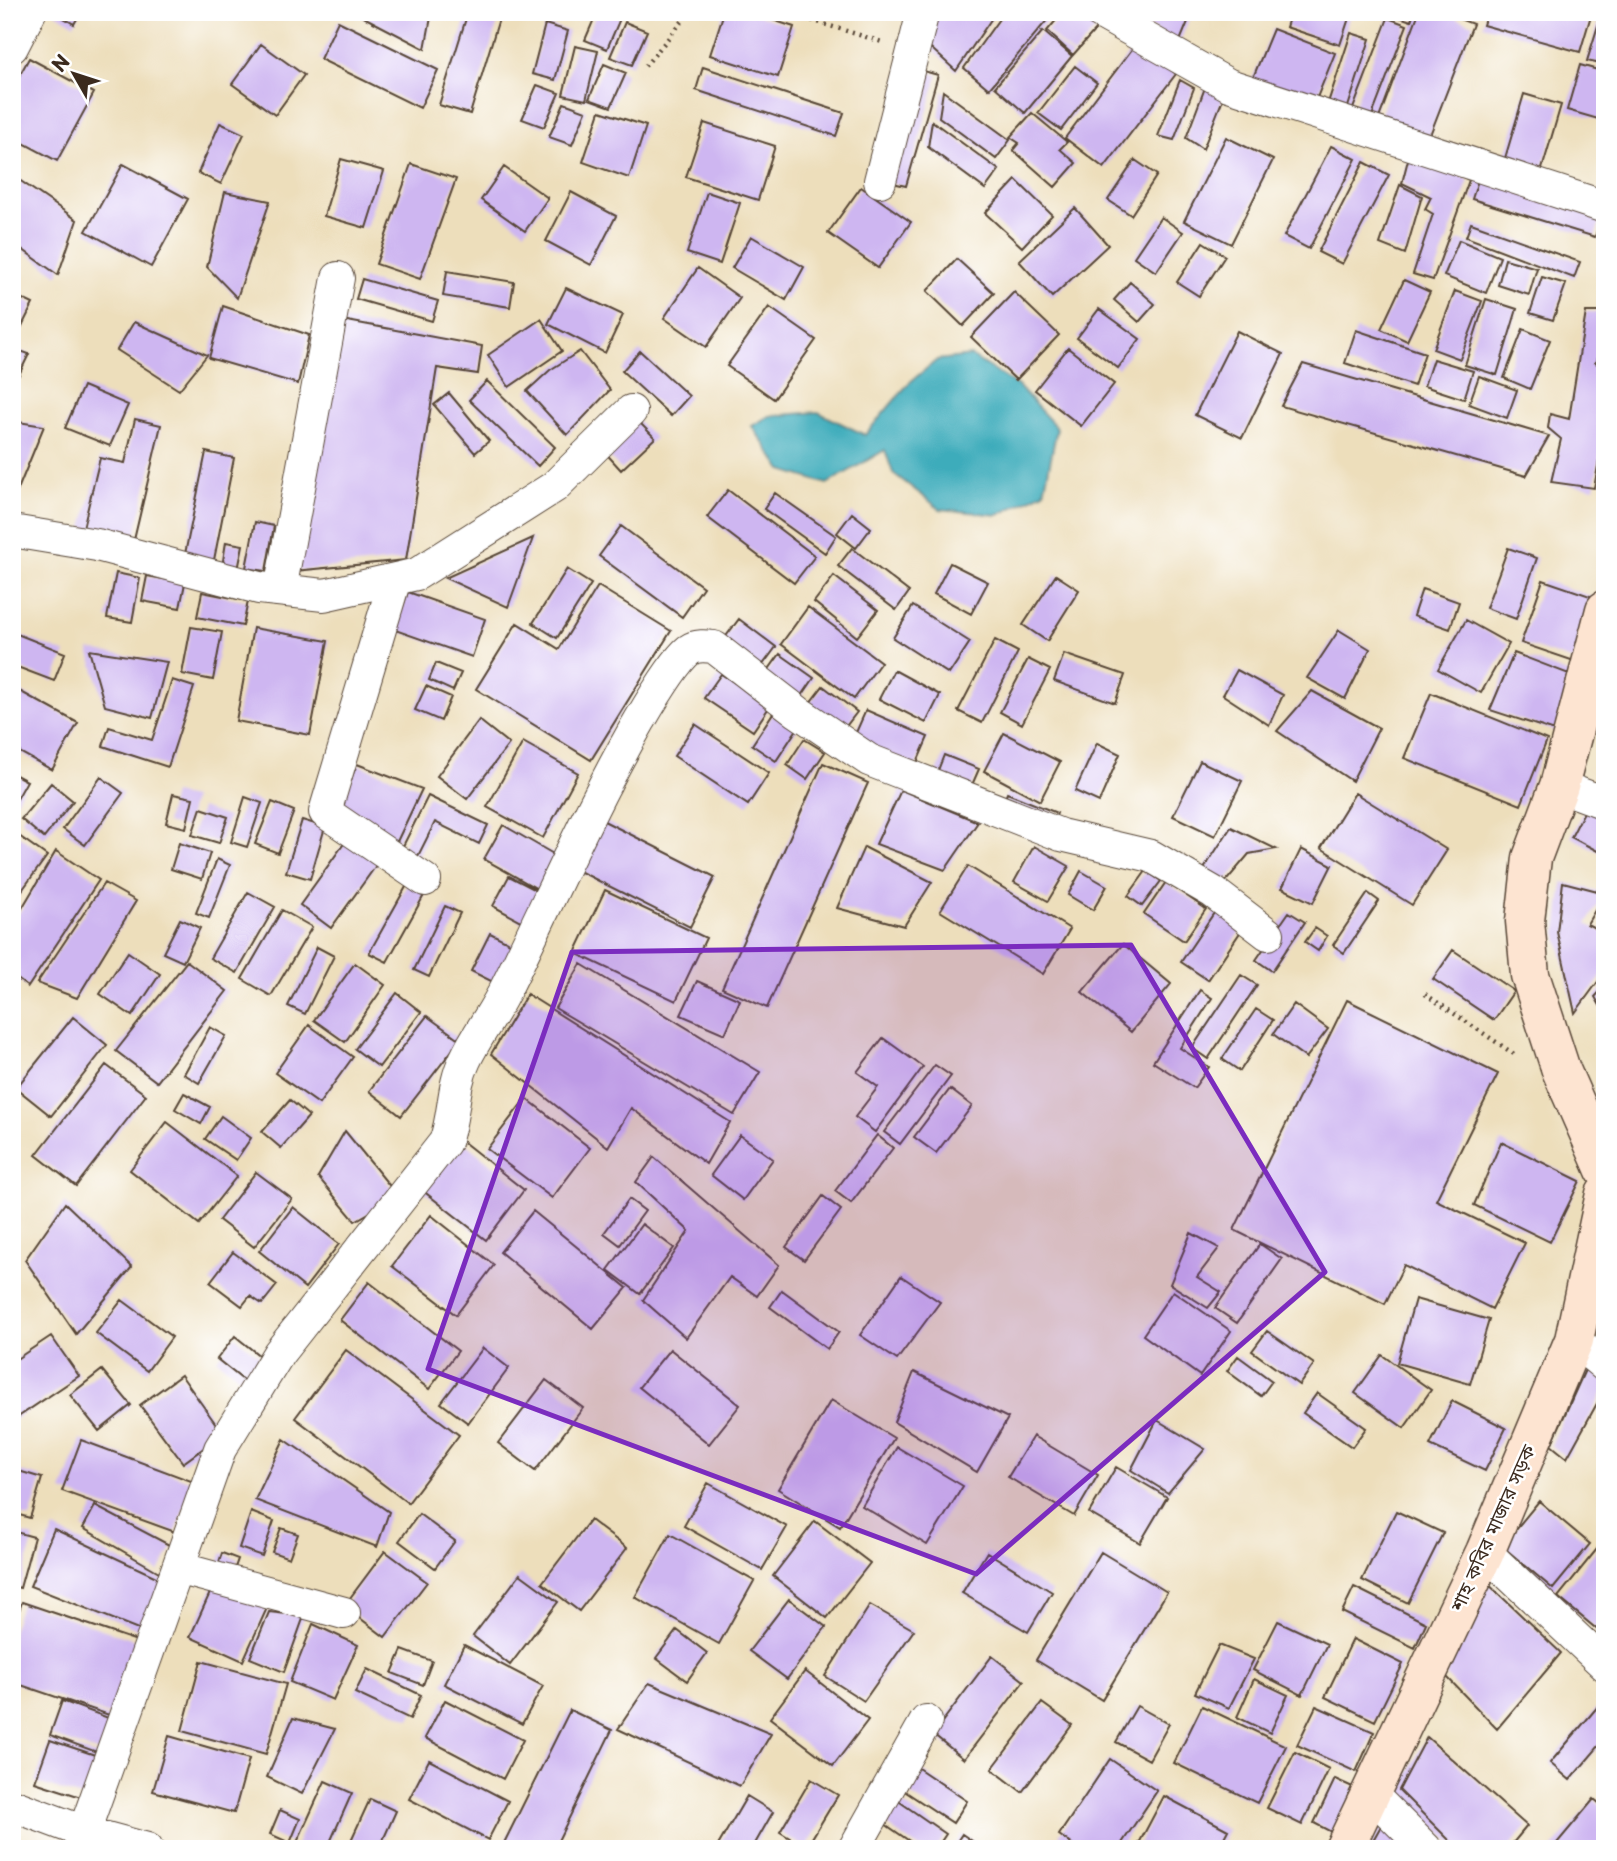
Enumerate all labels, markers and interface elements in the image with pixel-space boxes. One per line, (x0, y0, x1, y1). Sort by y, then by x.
north arrow (38, 38, 108, 108)
text: N (44, 48, 76, 77)
street label: শাহ কবির মাজার সড়ক (1442, 1439, 1542, 1616)

